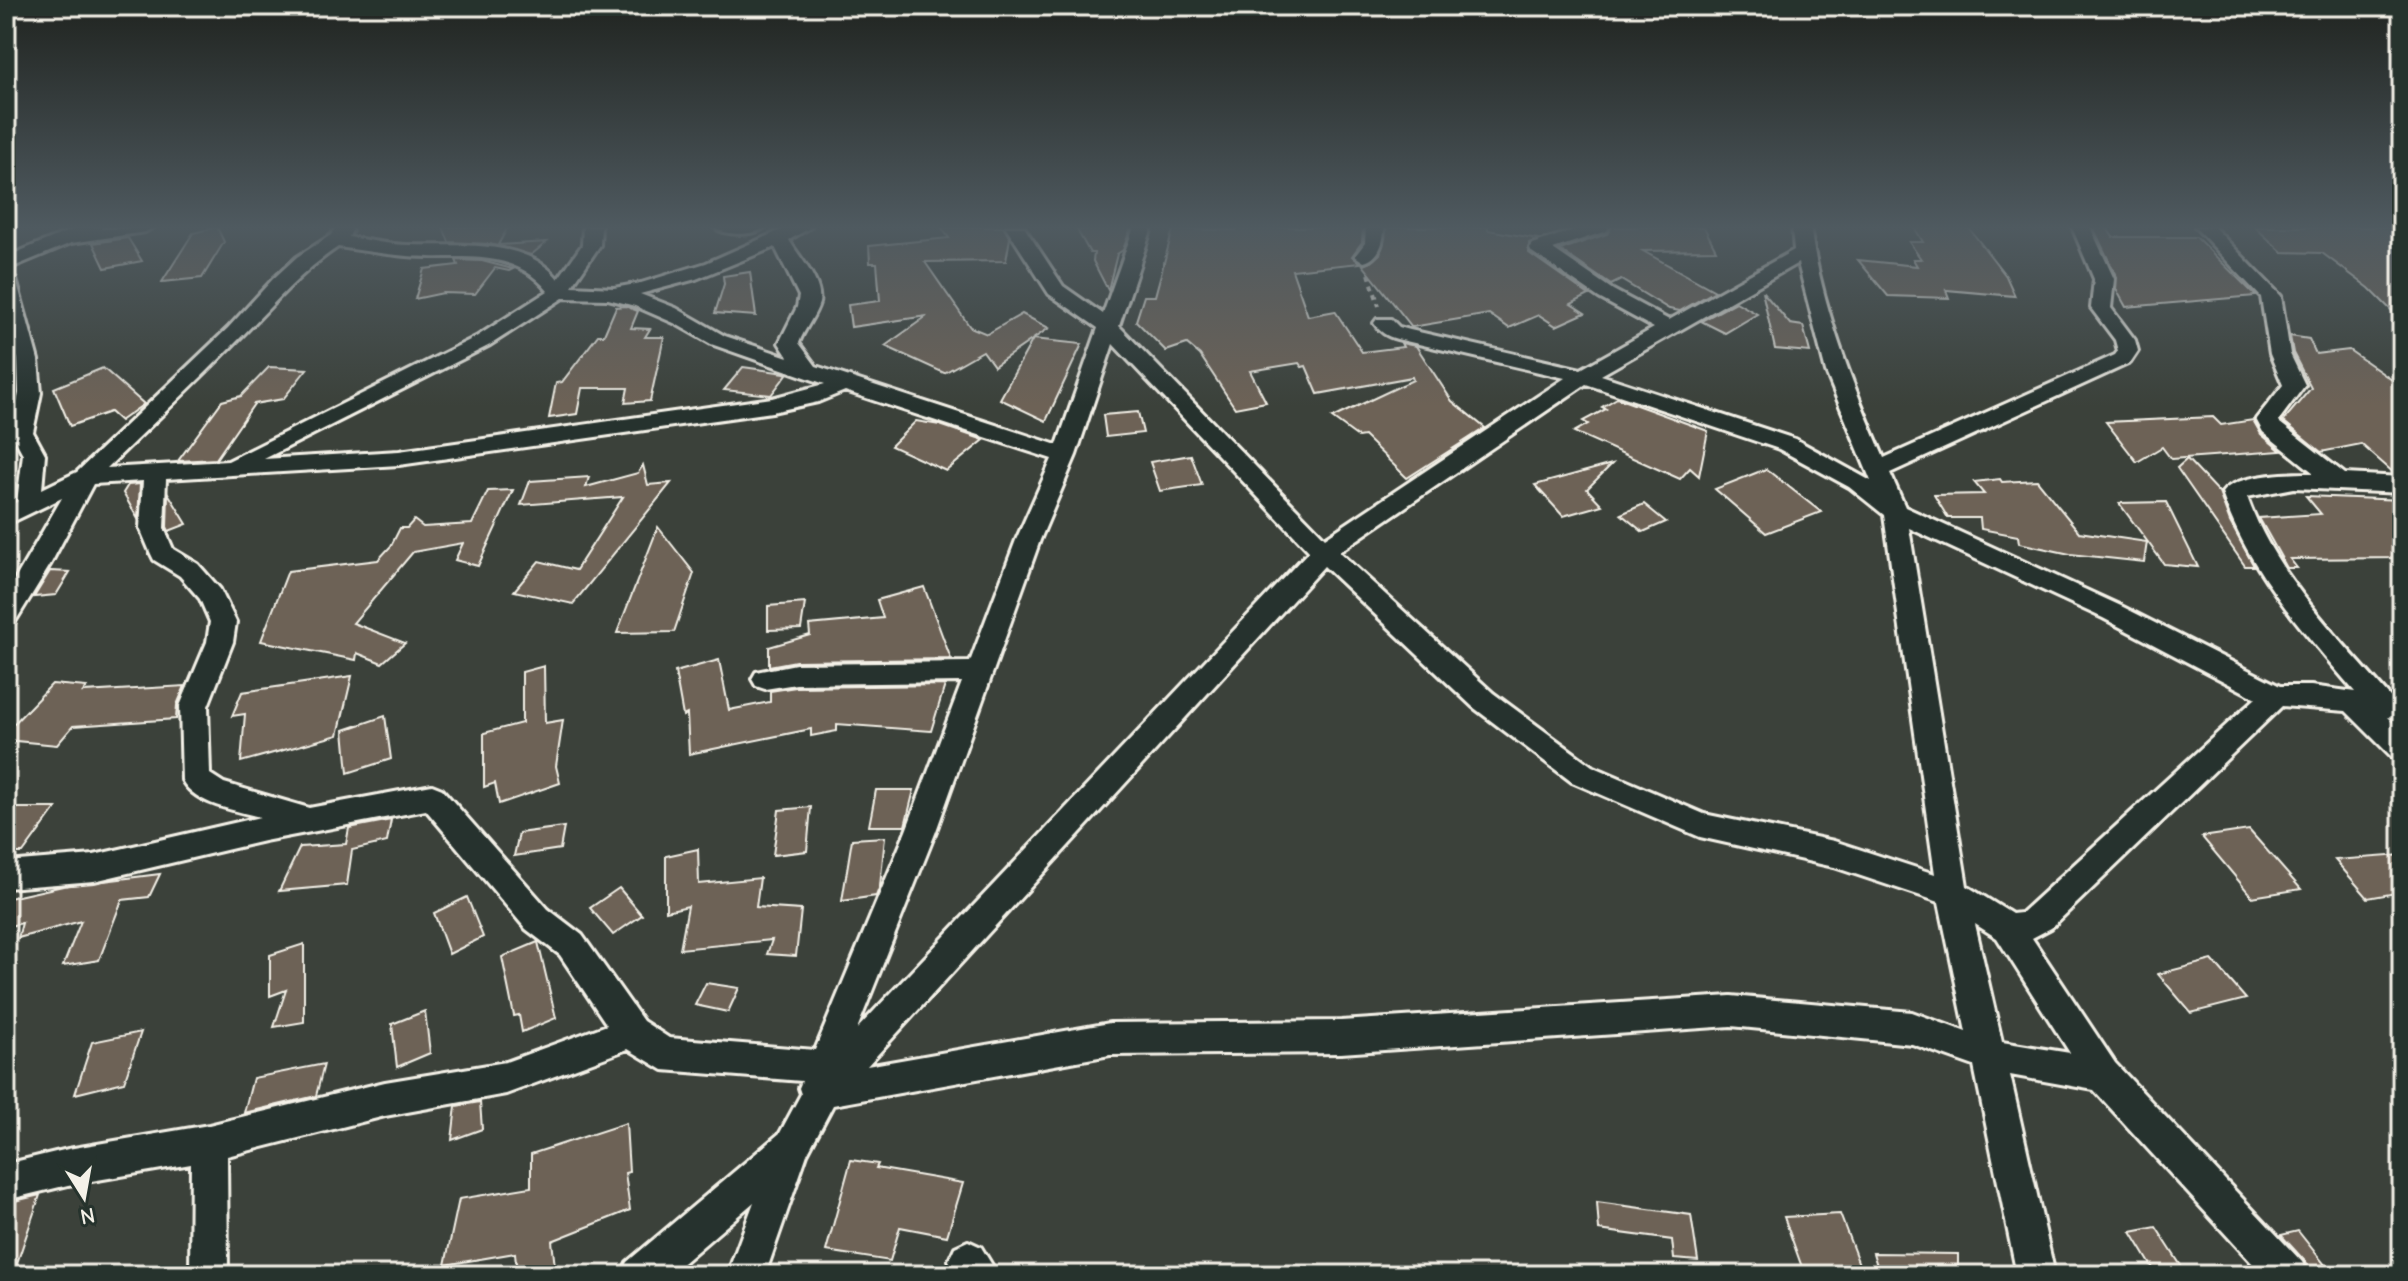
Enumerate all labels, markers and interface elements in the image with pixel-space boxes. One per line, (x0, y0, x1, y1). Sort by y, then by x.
north arrow (44, 1157, 124, 1237)
text: N (78, 1202, 97, 1230)

